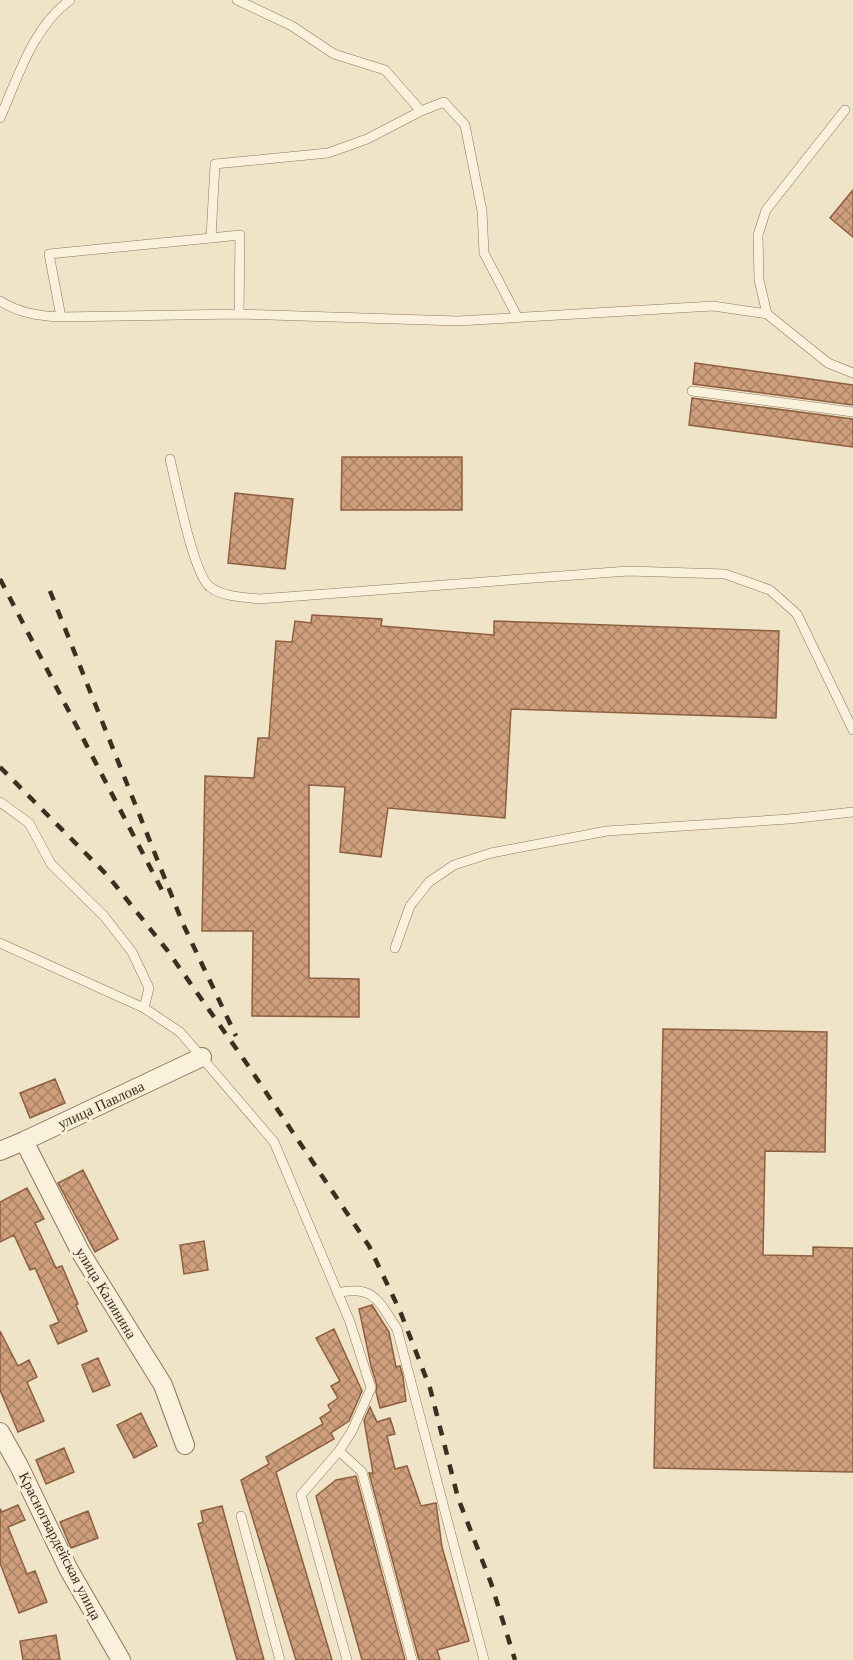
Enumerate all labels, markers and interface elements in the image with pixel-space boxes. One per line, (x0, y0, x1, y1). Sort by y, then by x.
street label: улица Павлова (55, 1078, 147, 1132)
street label: улица Калинина (72, 1244, 140, 1342)
street label: Красногвардейская улица (16, 1469, 104, 1623)

